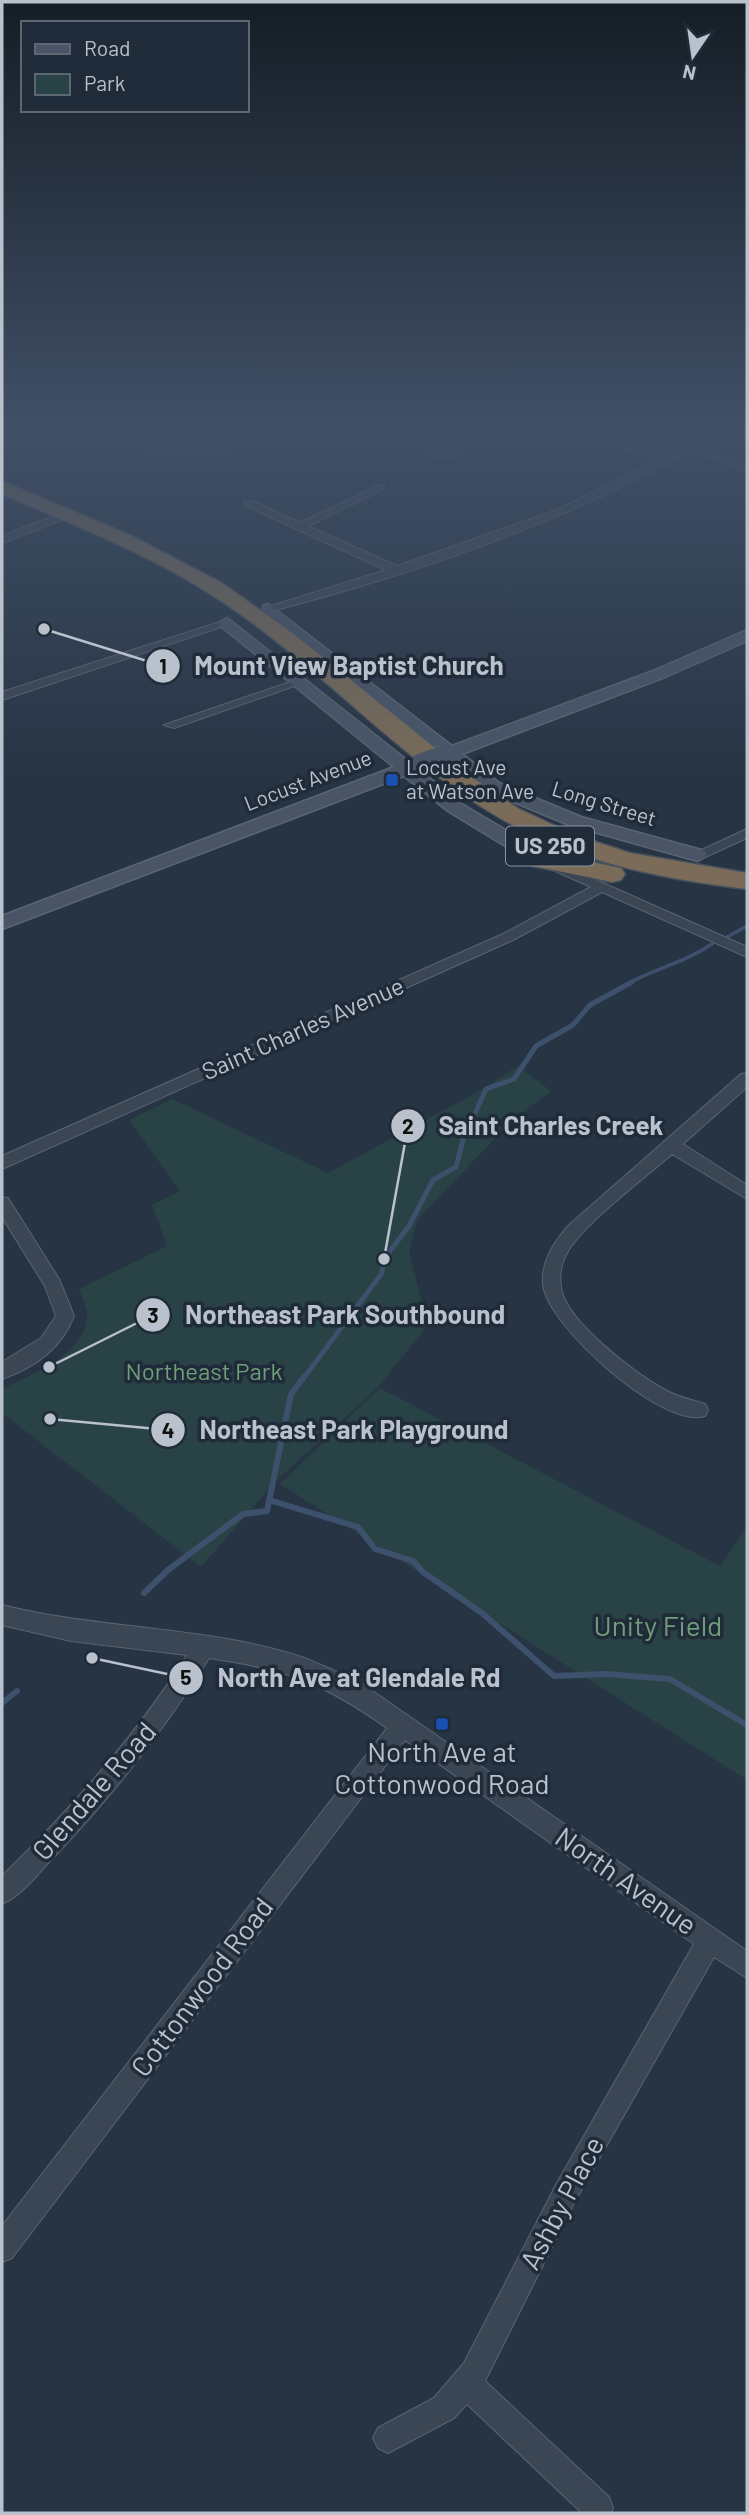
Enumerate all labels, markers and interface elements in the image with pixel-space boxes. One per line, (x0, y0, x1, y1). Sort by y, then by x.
legend (21, 21, 248, 112)
north arrow (658, 21, 728, 91)
text: Road (84, 35, 130, 60)
text: N (680, 60, 698, 86)
text: Park (84, 70, 125, 95)
callout: Mount View Baptist Church (145, 643, 518, 690)
text: Mount View Baptist Church (194, 649, 504, 680)
text: 1 (159, 653, 167, 678)
street label: Locust Avenue (240, 744, 375, 815)
place label: Locust Ave at Watson Ave (406, 754, 534, 803)
marker: Locust Ave at Watson Ave (384, 772, 400, 788)
street label: Long Street (549, 775, 659, 830)
road number: US 250 (506, 826, 594, 866)
street label: Saint Charles Avenue (197, 970, 408, 1085)
callout: Saint Charles Creek (390, 1103, 678, 1150)
text: Saint Charles Creek (439, 1109, 664, 1140)
text: 2 (402, 1113, 414, 1138)
callout: Northeast Park Southbound (136, 1292, 519, 1339)
text: Northeast Park Southbound (185, 1298, 505, 1329)
text: 3 (147, 1302, 159, 1327)
park label: Northeast Park (125, 1356, 283, 1385)
callout: Northeast Park Playground (150, 1407, 522, 1454)
text: Northeast Park Playground (200, 1413, 508, 1444)
text: 4 (162, 1417, 174, 1442)
park label: Unity Field (594, 1608, 722, 1642)
callout: North Ave at Glendale Rd (169, 1654, 515, 1701)
text: North Ave at Glendale Rd (217, 1661, 501, 1692)
text: 5 (180, 1664, 192, 1689)
street label: Glendale Road (24, 1714, 162, 1866)
marker: North Ave at Cottonwood Road (434, 1716, 450, 1732)
place label: North Ave at Cottonwood Road (334, 1734, 550, 1800)
street label: North Avenue (549, 1819, 704, 1941)
street label: Cottonwood Road (123, 1890, 280, 2083)
street label: Ashby Place (512, 2130, 610, 2275)

